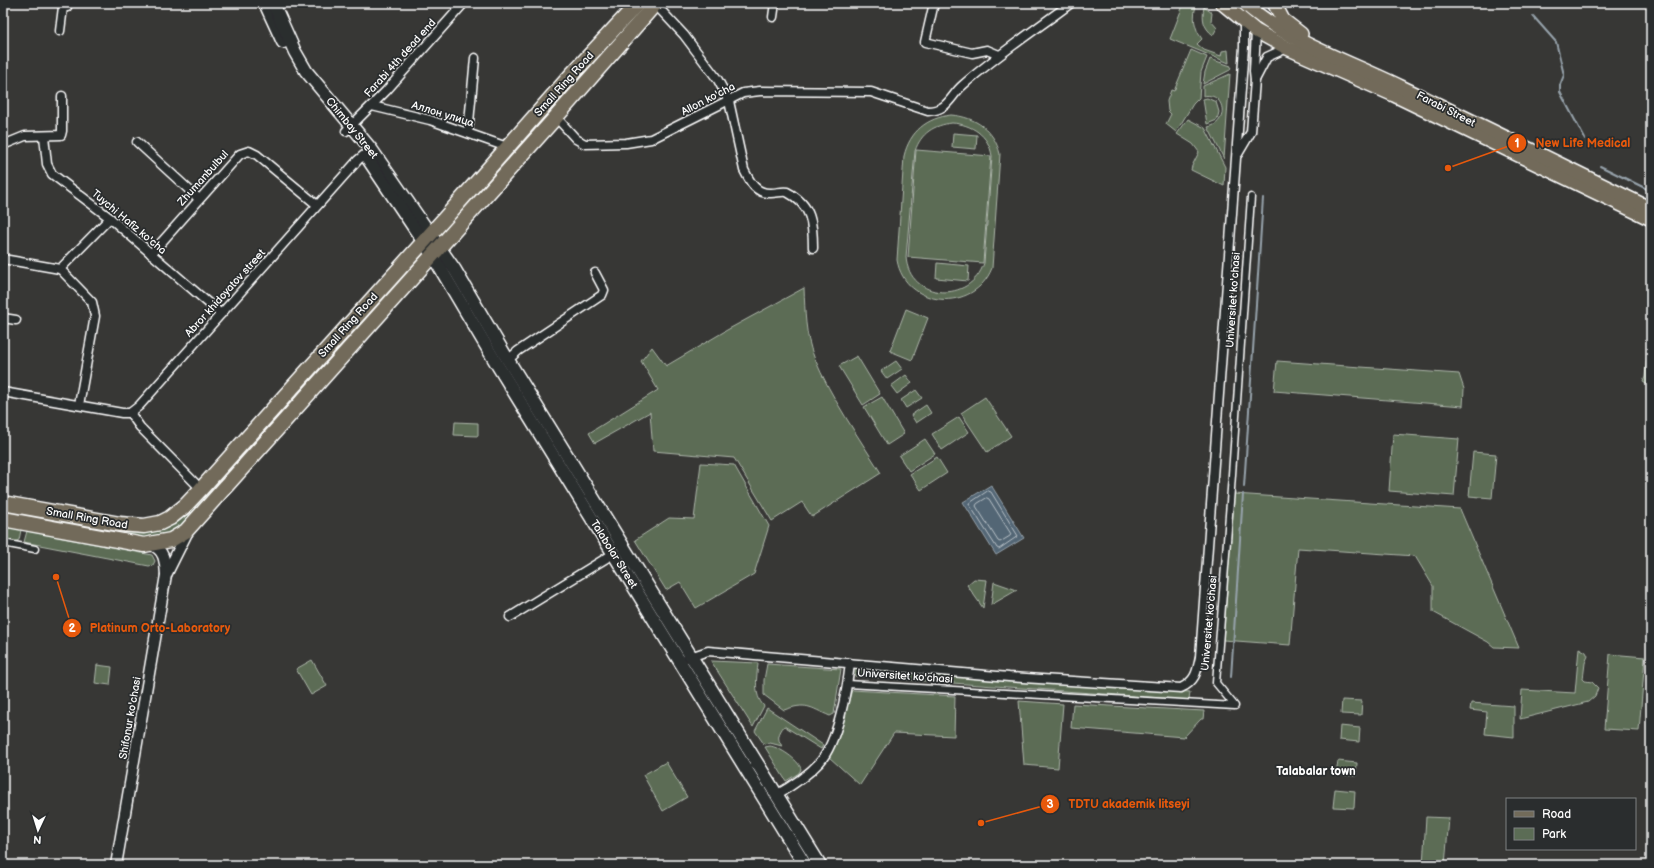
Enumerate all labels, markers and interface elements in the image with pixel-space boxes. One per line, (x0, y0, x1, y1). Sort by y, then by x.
street label: Farabi 4th dead end (361, 16, 439, 100)
street label: Small Ring Road (532, 49, 596, 119)
street label: Allon ko'cha (679, 80, 737, 118)
street label: Farabi Street (1414, 89, 1478, 130)
street label: Chimbay Street (323, 95, 381, 162)
street label: Аллон улица (409, 98, 476, 130)
callout: New Life Medical (1507, 131, 1638, 155)
text: 1 (1514, 136, 1520, 151)
text: New Life Medical (1536, 136, 1630, 151)
street label: Zhumanbulbul (174, 148, 231, 209)
street label: Tuychi Hafiz ko'cha (89, 187, 169, 257)
street label: Abror khidoyatov street (182, 246, 268, 340)
street label: Universitet ko'chasi (1223, 252, 1243, 348)
street label: Small Ring Road (316, 290, 380, 360)
street label: Small Ring Road (45, 504, 129, 532)
street label: Talabolar Street (588, 517, 641, 591)
street label: Universitet ko'chasi (1198, 575, 1220, 671)
callout: Platinum Orto-Laboratory (62, 616, 239, 640)
text: 2 (68, 621, 76, 636)
text: Platinum Orto-Laboratory (90, 621, 231, 636)
street label: Universitet ko'chasi (857, 666, 953, 686)
street label: Shifonur ko'chasi (116, 676, 144, 760)
district label: Talabalar town (1276, 764, 1356, 779)
callout: TDTU akademik litseyi (1040, 792, 1198, 816)
text: 3 (1046, 797, 1054, 812)
text: TDTU akademik litseyi (1068, 797, 1190, 812)
legend (1506, 798, 1636, 850)
text: Road (1542, 807, 1571, 822)
north arrow (18, 810, 58, 850)
text: Park (1542, 827, 1566, 842)
text: N (33, 833, 42, 846)

